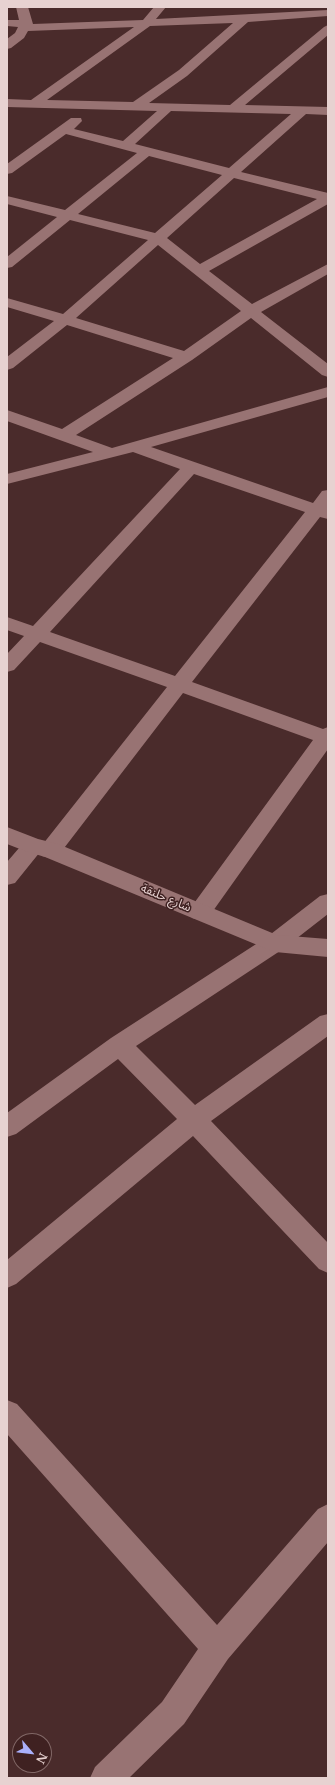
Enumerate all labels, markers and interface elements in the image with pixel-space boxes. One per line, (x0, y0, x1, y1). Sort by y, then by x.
street label: شارع حلنقة (139, 881, 193, 915)
north arrow (12, 1733, 52, 1773)
text: N (33, 1750, 50, 1766)

